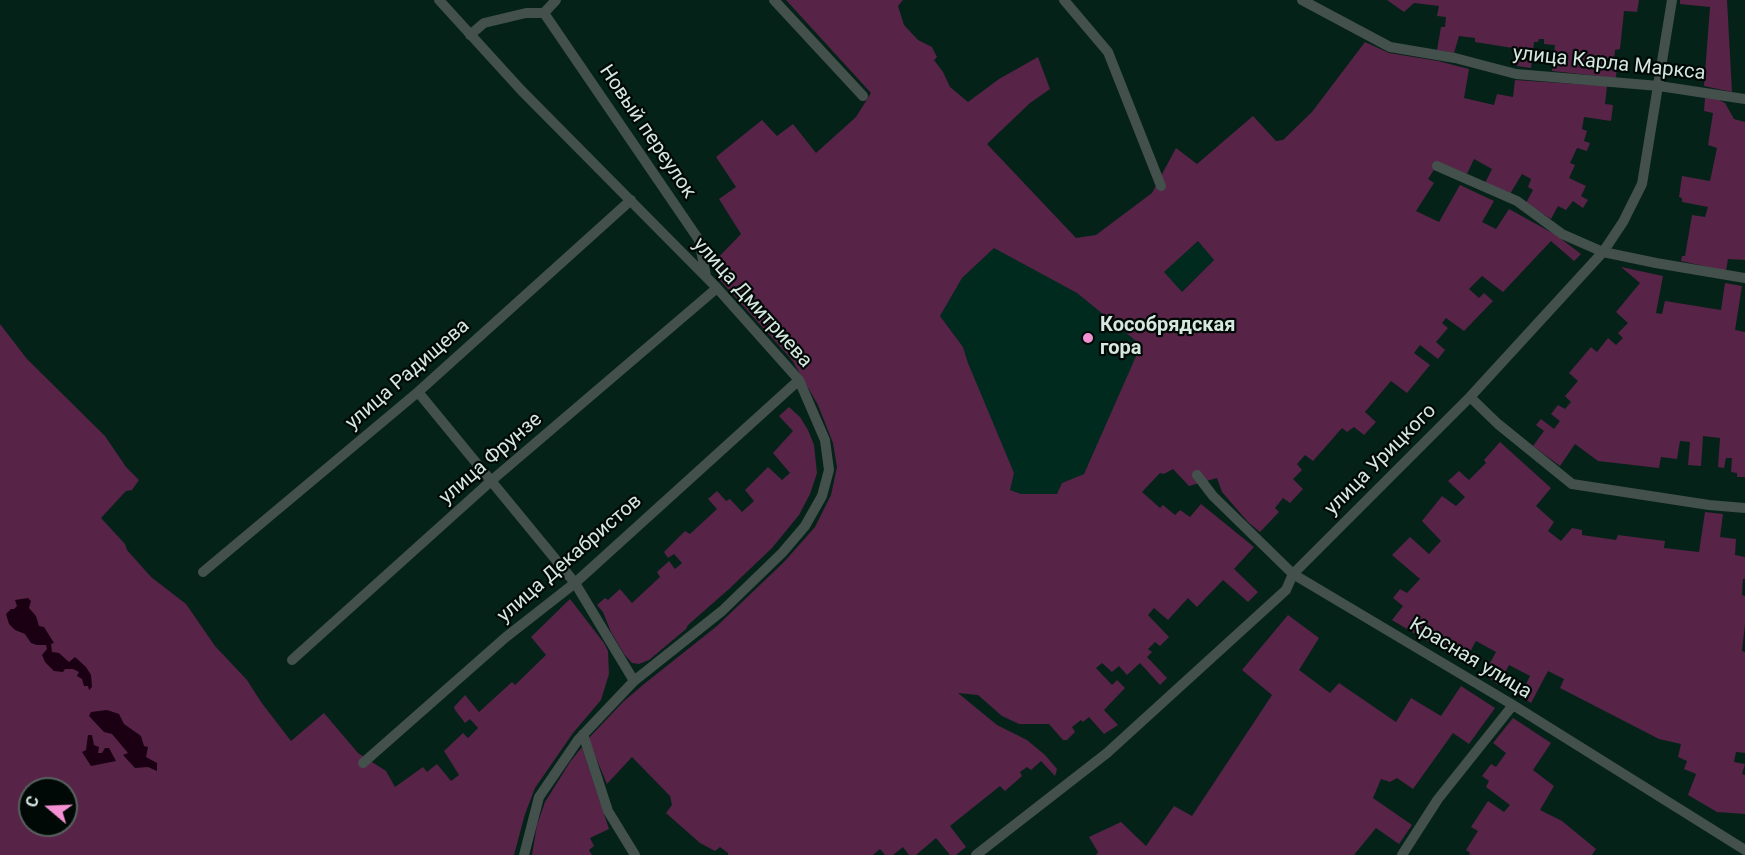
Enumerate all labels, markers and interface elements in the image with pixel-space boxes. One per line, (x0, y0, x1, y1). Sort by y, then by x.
street label: улица Карла Маркса (1511, 42, 1707, 86)
street label: Новый переулок (593, 61, 701, 203)
street label: улица Дмитриева (687, 233, 817, 373)
place label: Кособрядская гора (1100, 314, 1236, 361)
street label: улица Радищева (341, 315, 475, 435)
marker: Кособрядская гора (1081, 331, 1095, 345)
street label: улица Урицкого (1320, 399, 1442, 521)
street label: улица Фрунзе (435, 408, 547, 510)
street label: улица Декабристов (493, 490, 647, 628)
street label: Красная улица (1404, 613, 1536, 705)
north arrow (18, 777, 78, 837)
text: С (22, 794, 43, 810)

